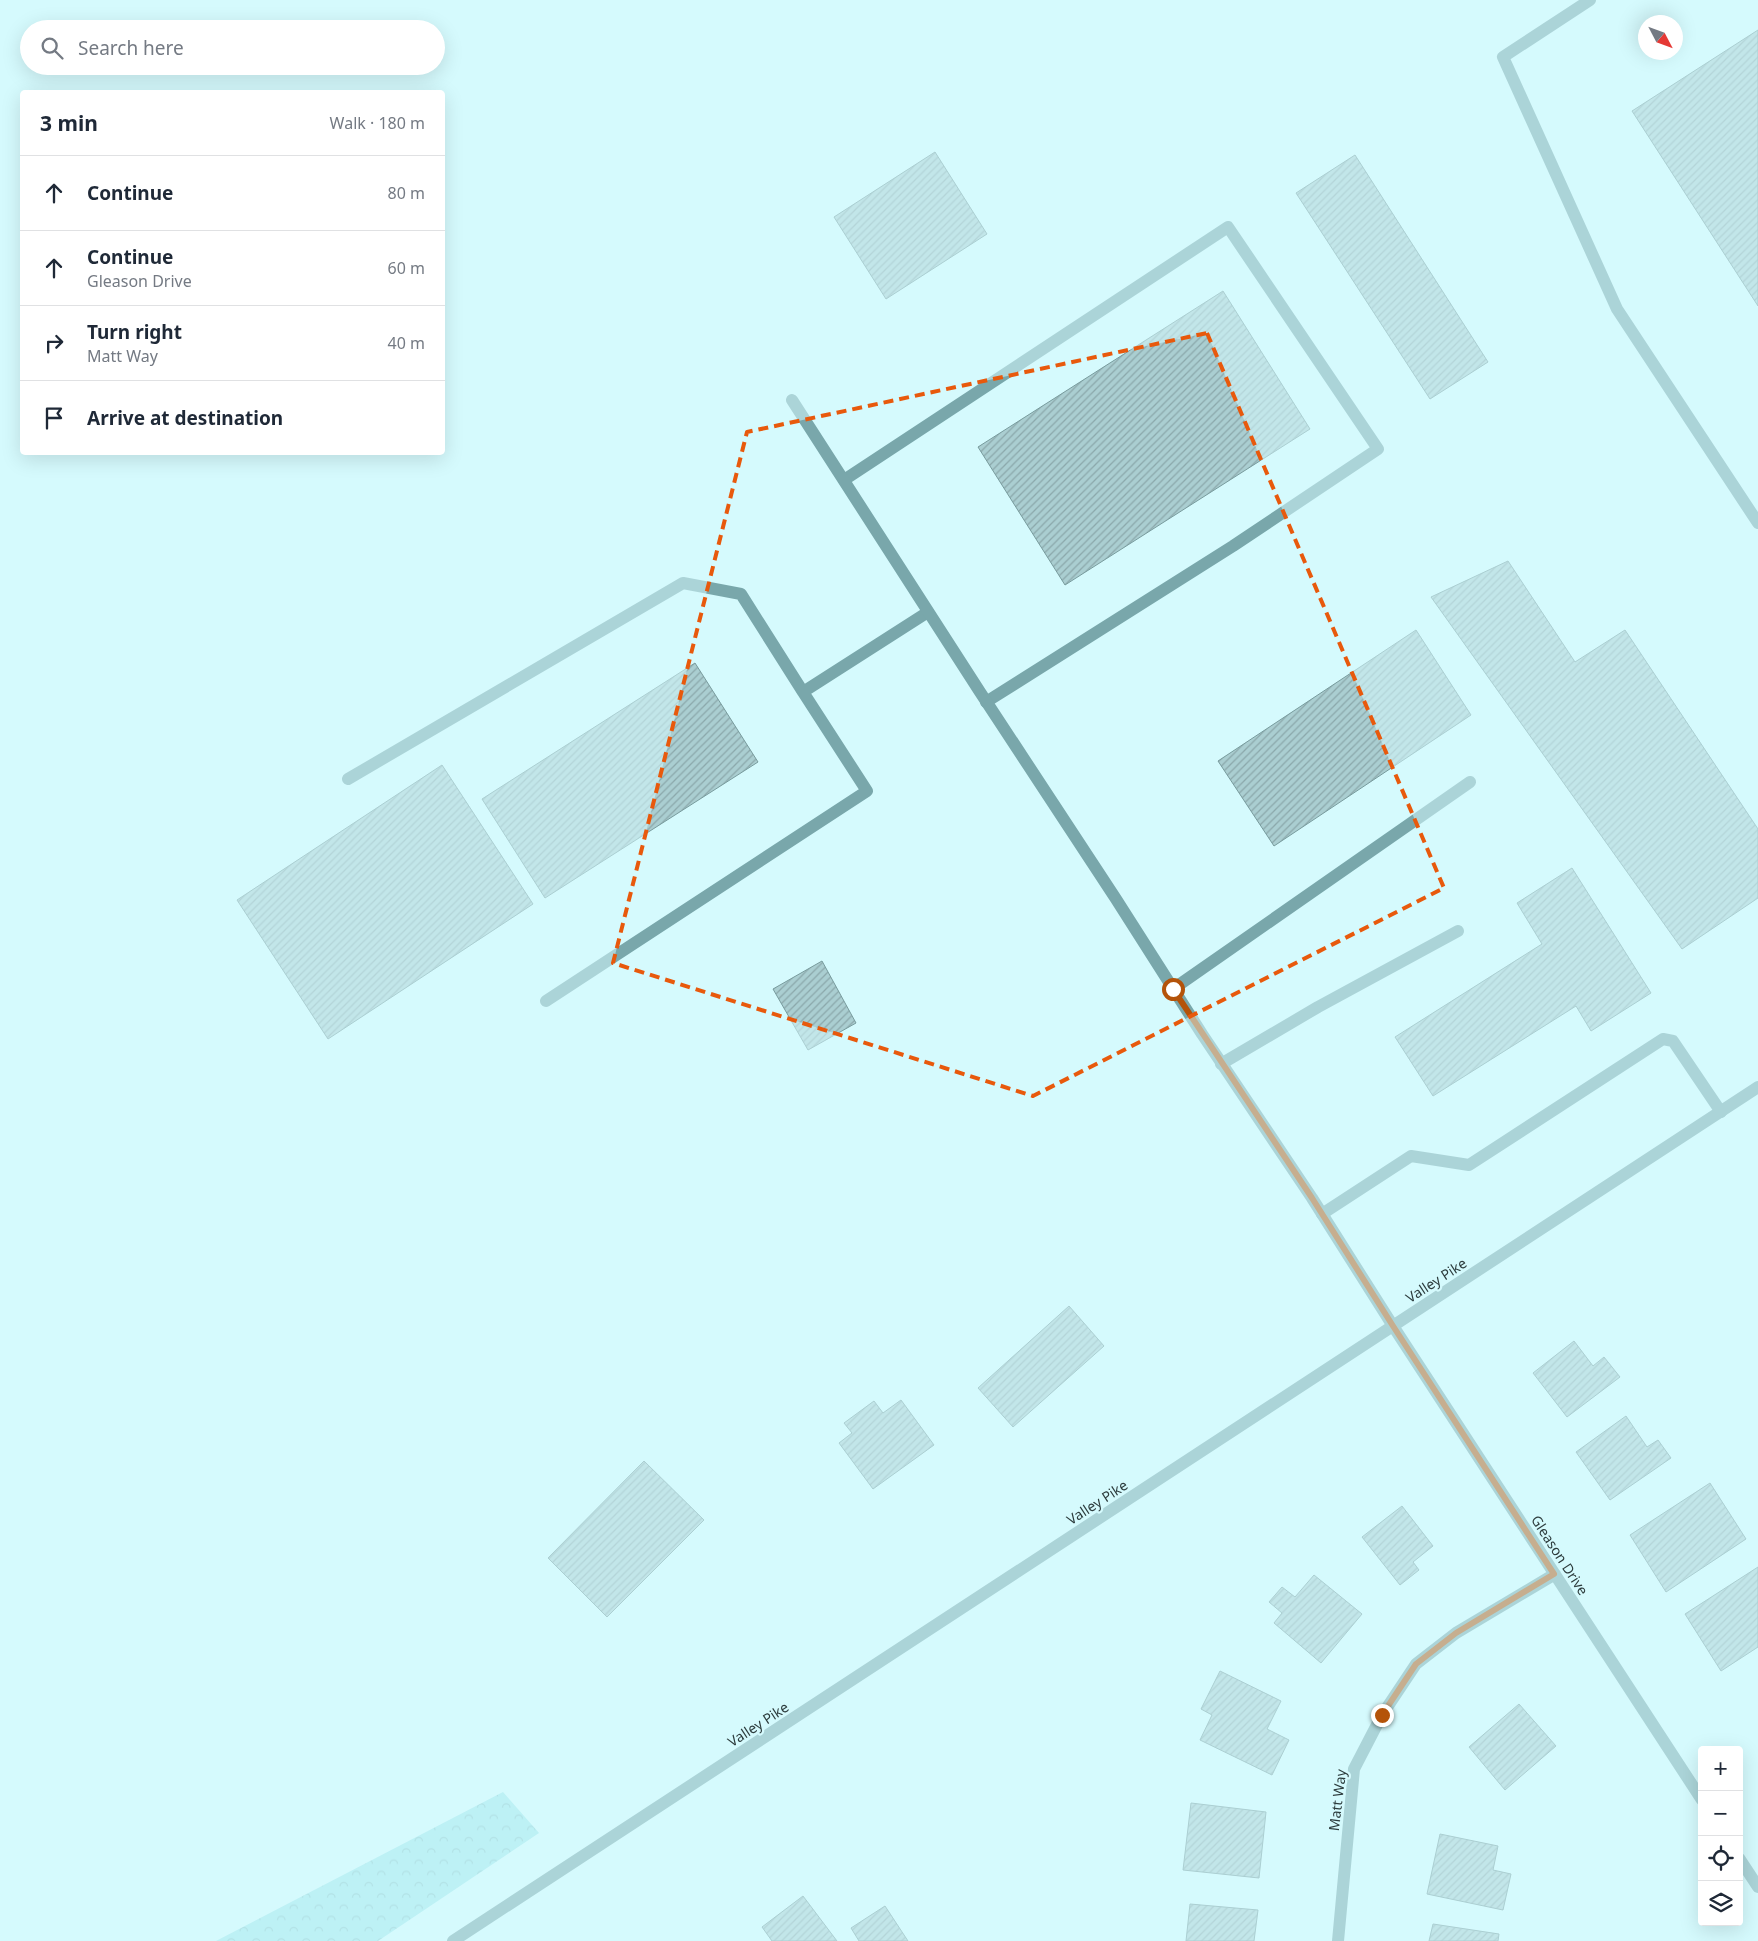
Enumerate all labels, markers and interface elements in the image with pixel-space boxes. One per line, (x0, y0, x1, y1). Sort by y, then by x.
north arrow (1638, 15, 1683, 60)
search box (20, 20, 445, 75)
icon: search (38, 34, 66, 62)
text: Search here (78, 35, 184, 61)
text: 3 min (40, 109, 98, 137)
text: Walk · 180 m (330, 112, 425, 134)
icon: ahead (40, 179, 68, 207)
text: Continue (87, 180, 173, 206)
text: 80 m (388, 182, 425, 204)
text: Continue (87, 244, 173, 270)
icon: ahead (40, 254, 68, 282)
text: 60 m (388, 257, 425, 279)
text: Gleason Drive (87, 270, 192, 292)
text: Turn right (87, 319, 182, 345)
icon: right (40, 329, 68, 357)
text: 40 m (388, 332, 425, 354)
text: Matt Way (87, 345, 158, 367)
icon: arrive (40, 404, 68, 432)
text: Arrive at destination (87, 405, 283, 431)
route start (1162, 978, 1185, 1001)
street label: Valley Pike (1402, 1253, 1470, 1307)
street label: Valley Pike (1063, 1475, 1131, 1529)
street label: Gleason Drive (1527, 1511, 1593, 1599)
street label: Valley Pike (724, 1697, 792, 1751)
route end (1371, 1704, 1394, 1727)
map controls (1698, 1746, 1743, 1926)
button: + (1698, 1746, 1743, 1791)
street label: Matt Way (1324, 1767, 1350, 1832)
button: − (1698, 1791, 1743, 1836)
button: locate (1698, 1836, 1743, 1881)
button: layers (1698, 1881, 1743, 1926)

